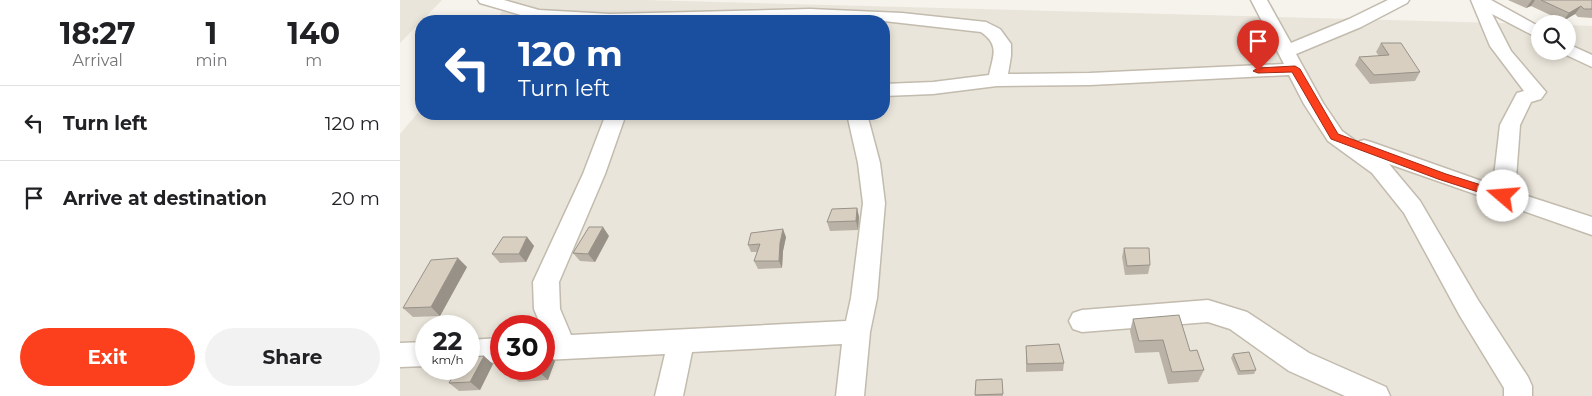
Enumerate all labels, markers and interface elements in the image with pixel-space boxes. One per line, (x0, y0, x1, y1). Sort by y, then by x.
text: 18:27 (60, 15, 136, 52)
text: 1 (206, 15, 217, 52)
text: 140 (287, 15, 340, 52)
map controls (1531, 15, 1576, 60)
button: search (1531, 15, 1576, 60)
pin (1237, 20, 1279, 71)
icon: arrive (1244, 27, 1272, 55)
text: 120 m (518, 32, 623, 75)
icon: left (435, 35, 500, 100)
text: Arrival (72, 51, 123, 70)
text: min (195, 51, 228, 70)
text: m (305, 51, 322, 70)
text: Turn left (518, 75, 610, 102)
icon: left (20, 109, 48, 137)
text: Turn left (63, 112, 148, 135)
text: 120 m (325, 112, 380, 135)
position arrow (1476, 169, 1528, 221)
icon: arrive (20, 184, 48, 212)
text: Arrive at destination (63, 187, 267, 210)
text: 20 m (332, 187, 380, 210)
speed limit sign: 30 (490, 315, 555, 380)
text: 22 (433, 326, 462, 356)
button: Exit (20, 328, 195, 386)
button: Share (205, 328, 380, 386)
text: km/h (431, 352, 464, 367)

